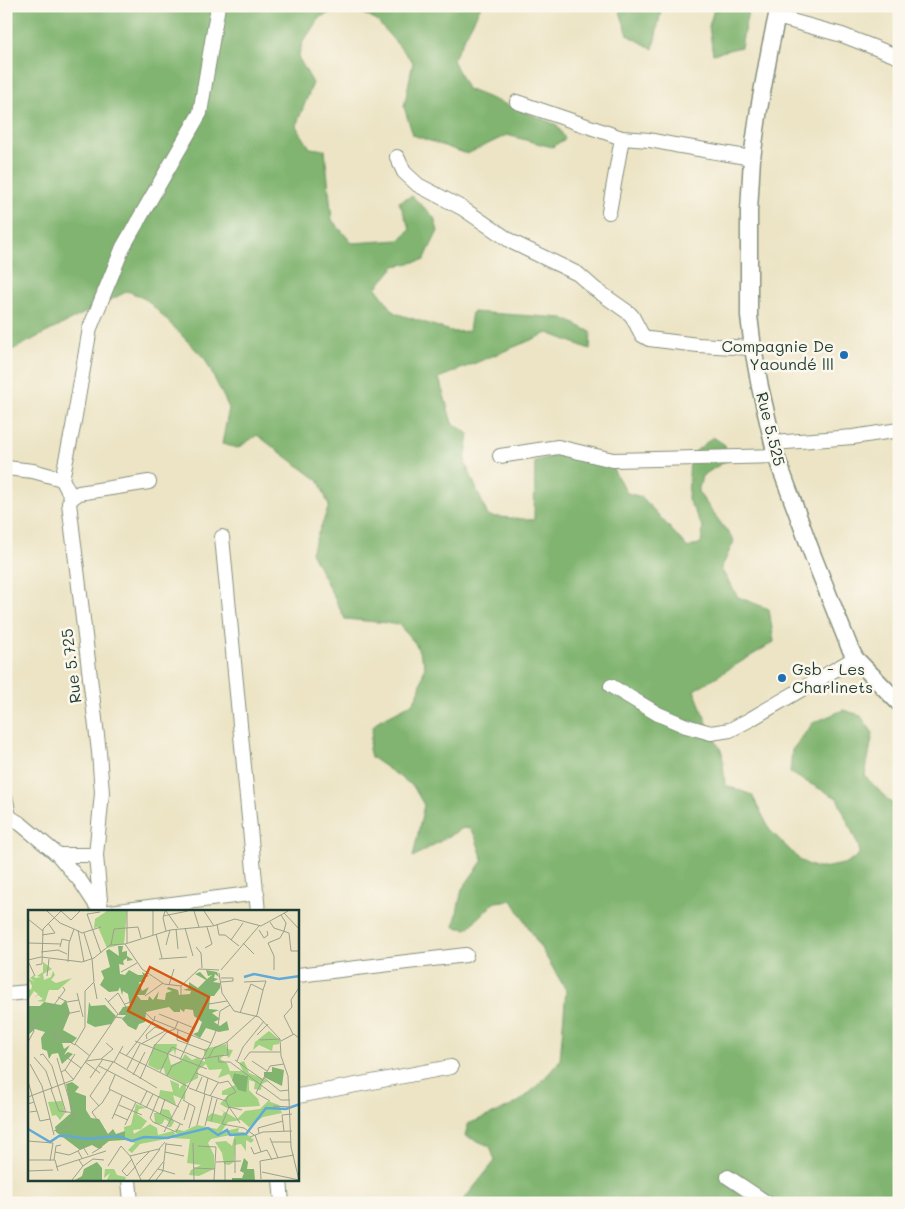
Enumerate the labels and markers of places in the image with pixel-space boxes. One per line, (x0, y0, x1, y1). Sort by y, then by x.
place label: Compagnie De Yaoundé lll (722, 335, 834, 374)
marker: Compagnie De Yaoundé lll (838, 349, 850, 361)
place label: Gsb - Les Charlinets (792, 658, 873, 697)
marker: Gsb - Les Charlinets (776, 672, 788, 684)

